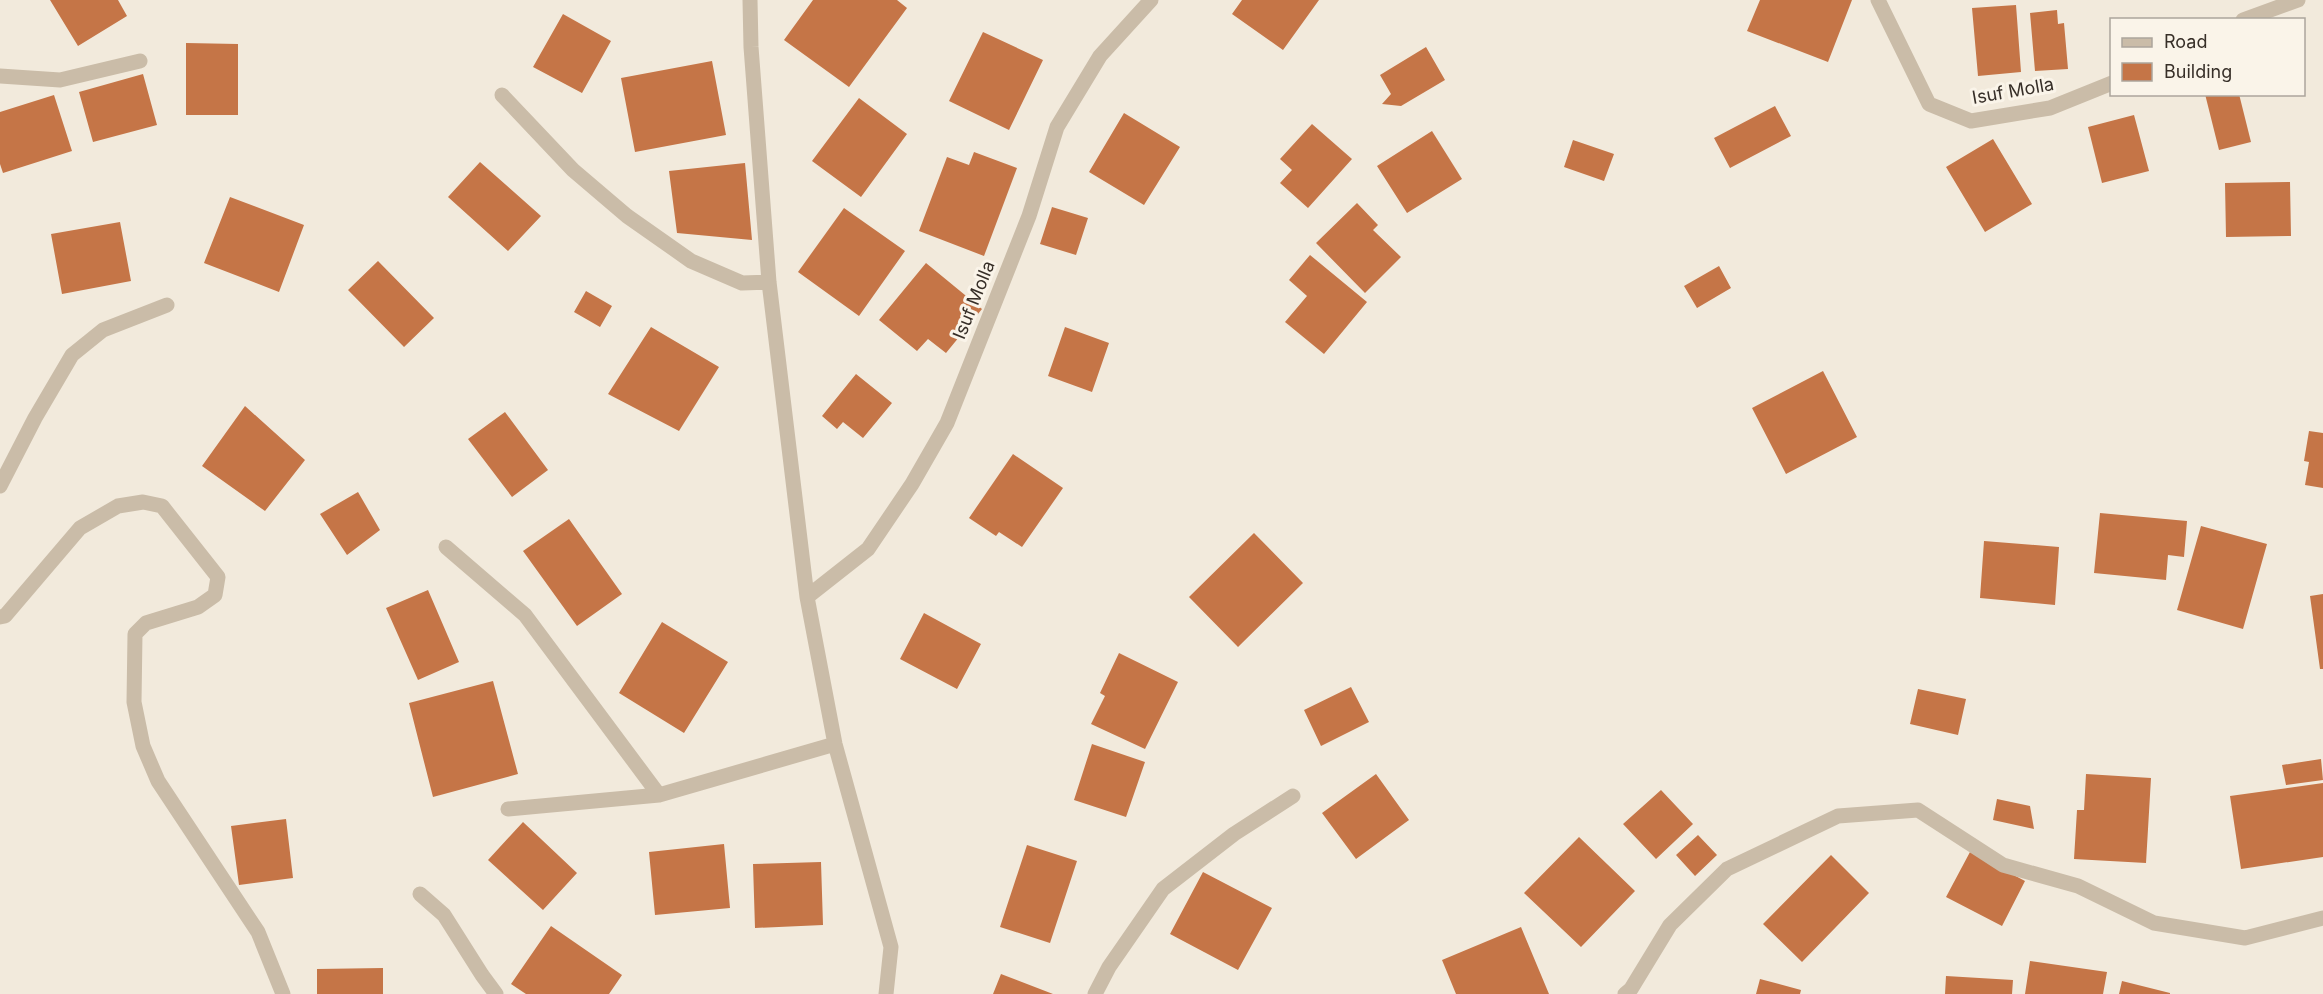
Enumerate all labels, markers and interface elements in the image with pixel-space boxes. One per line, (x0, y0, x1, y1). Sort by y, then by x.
legend (2110, 18, 2305, 96)
text: Road (2164, 31, 2207, 52)
text: Building (2164, 61, 2232, 82)
street label: Isuf Molla (1970, 73, 2055, 108)
street label: Isuf Molla (948, 258, 999, 342)

